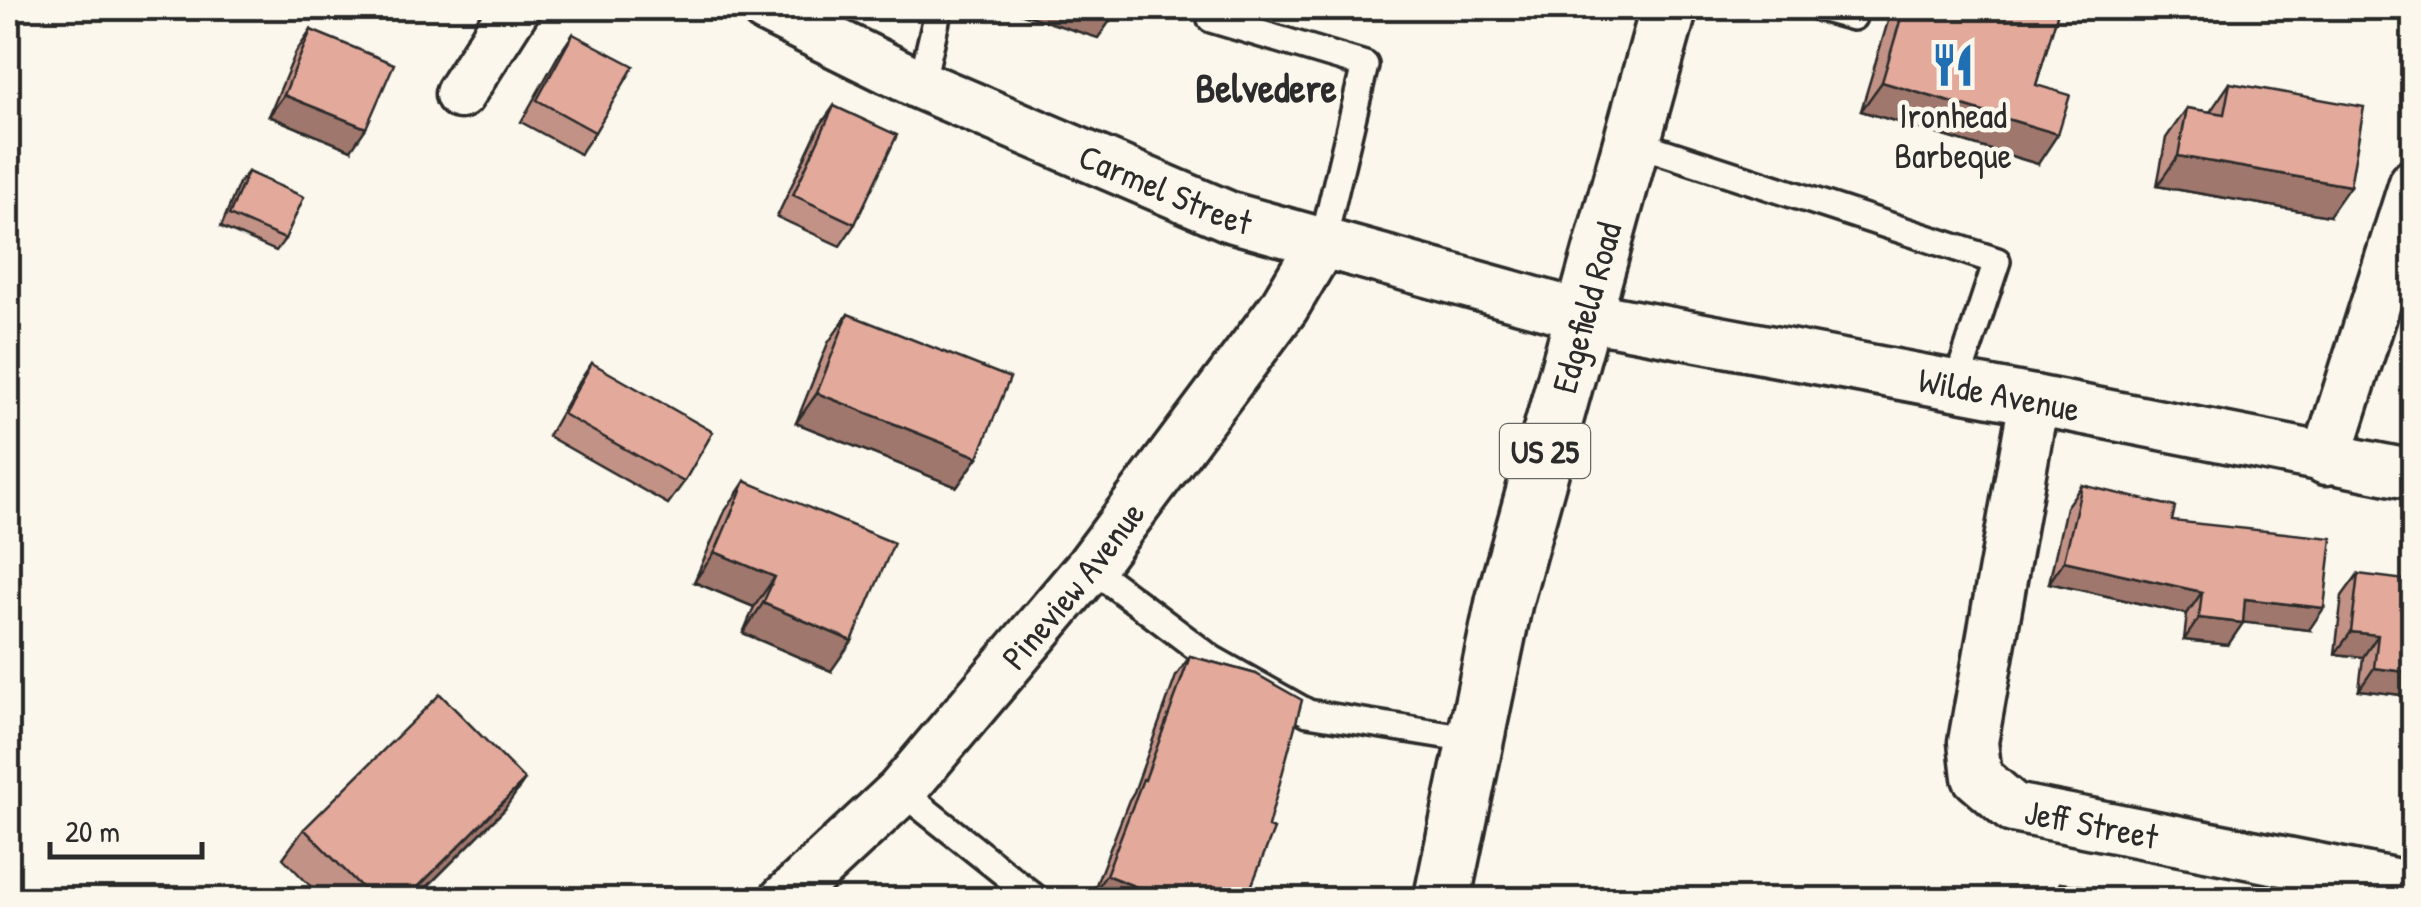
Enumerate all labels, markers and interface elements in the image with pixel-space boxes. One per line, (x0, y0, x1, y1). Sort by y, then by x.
restaurant icon: Ironhead Barbeque (1929, 41, 1977, 89)
district label: Belvedere (1195, 60, 1337, 114)
place label: Ironhead Barbeque (1894, 92, 2012, 179)
street label: Carmel Street (1072, 132, 1258, 246)
street label: Edgefield Road (1540, 217, 1632, 398)
street label: Wilde Avenue (1915, 355, 2084, 432)
road number: US 25 (1500, 424, 1590, 478)
street label: Pineview Avenue (990, 491, 1155, 679)
street label: Jeff Street (2021, 787, 2163, 860)
scale bar (50, 797, 202, 859)
text: 20 m (65, 811, 120, 851)

